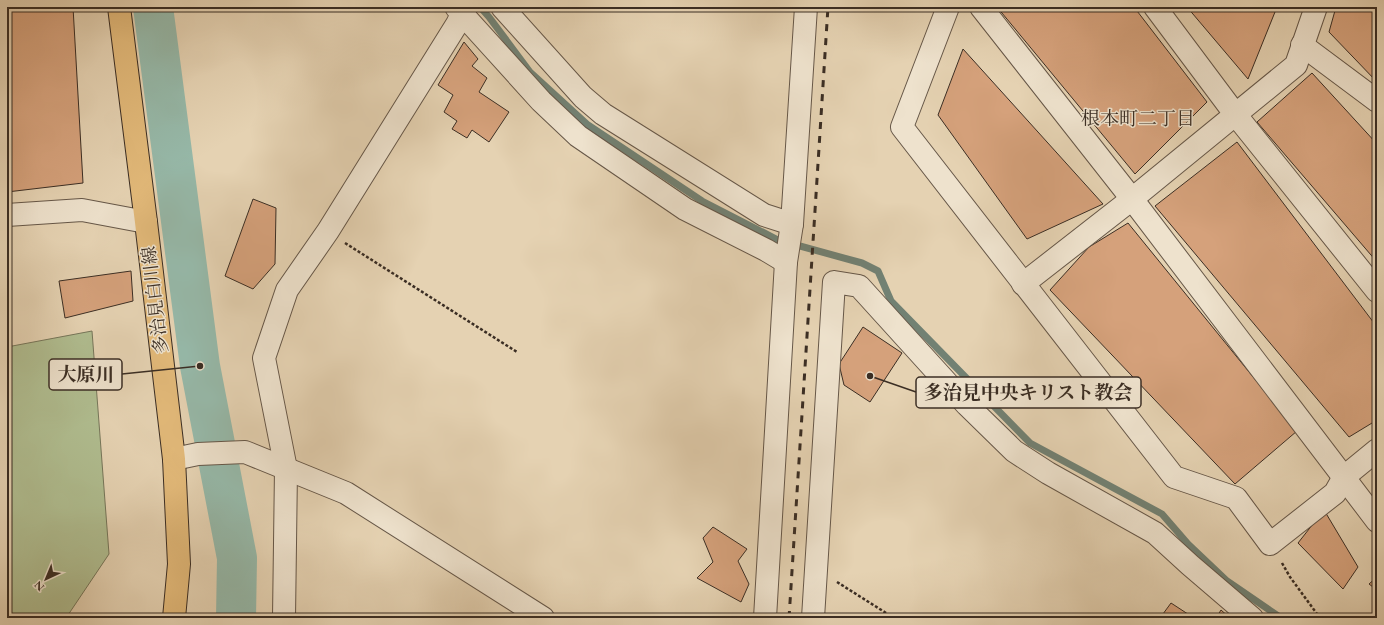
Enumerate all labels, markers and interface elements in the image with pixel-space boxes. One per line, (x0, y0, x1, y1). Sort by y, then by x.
district label: 根本町二丁目 (1081, 106, 1195, 131)
street label: 多治見白川線 (137, 245, 172, 355)
callout: 大原川 (49, 359, 122, 390)
text: 大原川 (57, 362, 115, 387)
callout: 多治見中央キリスト教会 (916, 377, 1141, 408)
text: 多治見中央キリスト教会 (924, 380, 1132, 405)
north arrow (26, 559, 66, 599)
text: N (31, 578, 47, 594)

